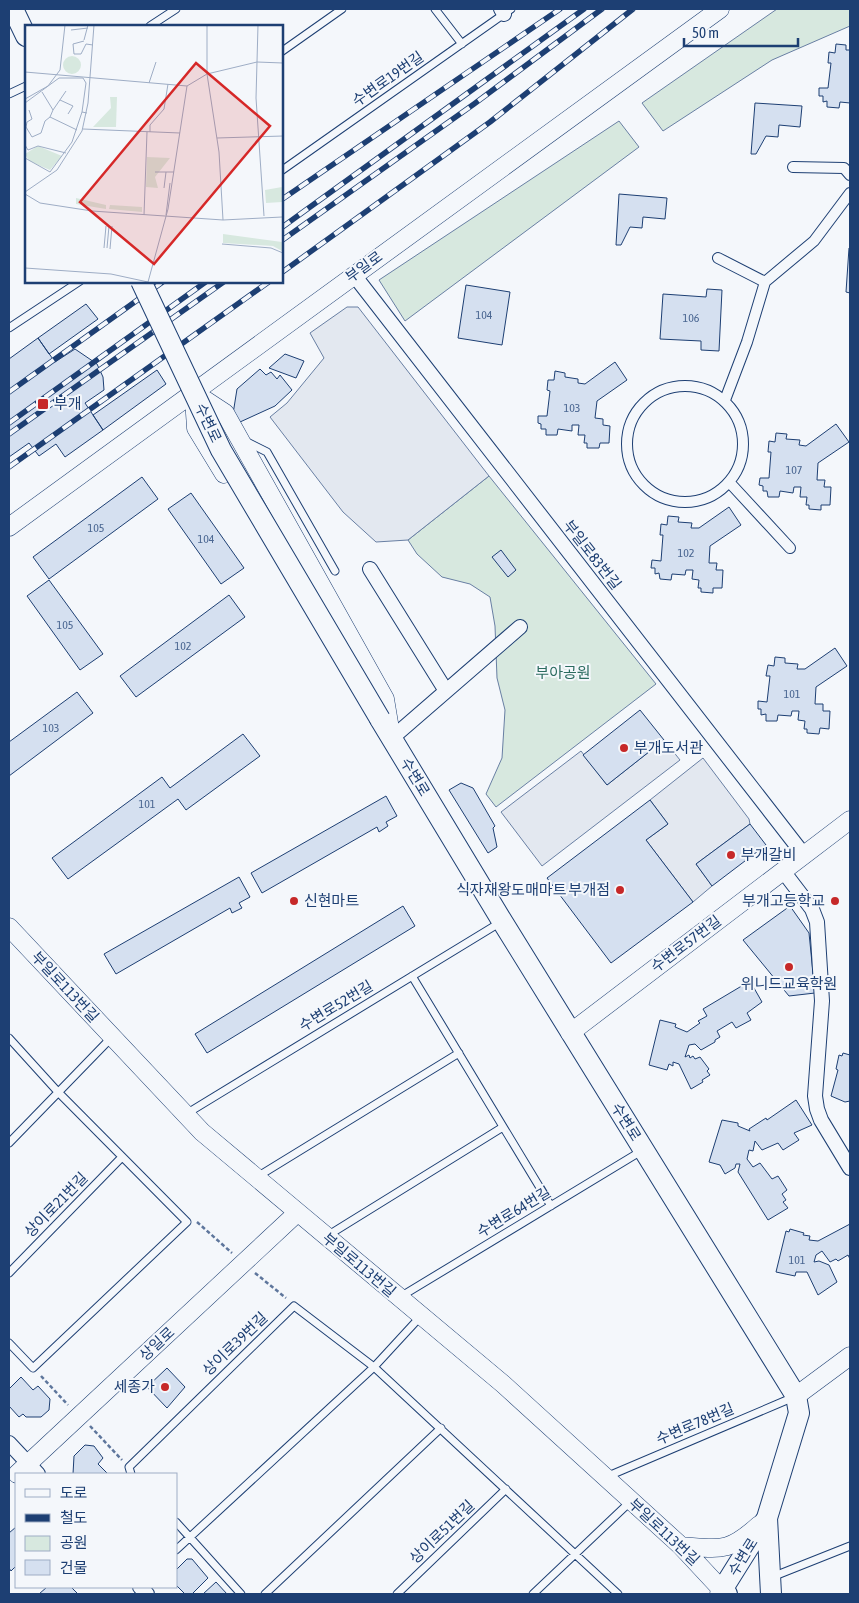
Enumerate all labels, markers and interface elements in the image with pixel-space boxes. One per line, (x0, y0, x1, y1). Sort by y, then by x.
scale bar (684, 15, 798, 47)
text: 50 m (692, 24, 719, 41)
inset map (25, 25, 282, 282)
street label: 수변로19번길 (349, 48, 427, 109)
street label: 부일로 (342, 248, 385, 286)
house number: 104 (476, 308, 493, 322)
house number: 106 (683, 311, 700, 325)
place label: 부개 (54, 395, 82, 412)
marker: 부개 (36, 397, 50, 411)
street label: 수변로 (192, 400, 225, 445)
house number: 103 (564, 401, 580, 415)
house number: 107 (786, 463, 803, 477)
street label: 부일로83번길 (560, 517, 625, 593)
house number: 105 (88, 521, 104, 535)
house number: 104 (198, 532, 215, 546)
house number: 102 (678, 546, 694, 560)
house number: 105 (57, 618, 73, 632)
house number: 102 (175, 639, 191, 653)
park label: 부아공원 (535, 664, 591, 681)
house number: 101 (784, 687, 801, 701)
house number: 103 (43, 721, 59, 735)
place label: 부개도서관 (634, 739, 703, 756)
marker: 부개도서관 (618, 742, 630, 754)
street label: 수변로 (397, 755, 433, 799)
house number: 101 (139, 797, 156, 811)
place label: 부개갈비 (741, 846, 796, 863)
marker: 부개갈비 (725, 849, 737, 861)
place label: 식자재왕도매마트 부개점 (456, 881, 610, 898)
marker: 식자재왕도매마트 부개점 (614, 884, 626, 896)
place label: 신현마트 (304, 892, 359, 909)
place label: 부개고등학교 (742, 892, 825, 909)
marker: 신현마트 (288, 895, 300, 907)
marker: 부개고등학교 (829, 895, 841, 907)
street label: 수변로57번길 (647, 912, 724, 975)
street label: 부일로113번길 (28, 948, 102, 1025)
marker: 위니드교육학원 (783, 961, 795, 973)
place label: 위니드교육학원 (741, 975, 837, 992)
street label: 수변로52번길 (296, 977, 376, 1034)
street label: 수변로 (608, 1100, 645, 1144)
street label: 상이로21번길 (21, 1169, 91, 1240)
street label: 수변로64번길 (474, 1183, 554, 1240)
street label: 부일로113번길 (319, 1229, 399, 1300)
house number: 101 (789, 1253, 806, 1267)
street label: 상이로39번길 (199, 1309, 270, 1379)
street label: 상일로 (136, 1323, 178, 1364)
place label: 세종가 (114, 1378, 155, 1395)
marker: 세종가 (159, 1381, 171, 1393)
street label: 수변로78번길 (653, 1399, 736, 1448)
legend (15, 1473, 178, 1588)
text: 도로 (60, 1484, 88, 1501)
street label: 부일로113번길 (626, 1495, 703, 1569)
street label: 상이로51번길 (406, 1497, 477, 1567)
text: 철도 (60, 1509, 88, 1526)
text: 공원 (60, 1534, 88, 1551)
street label: 수변로 (724, 1535, 761, 1579)
text: 건물 (60, 1559, 88, 1576)

